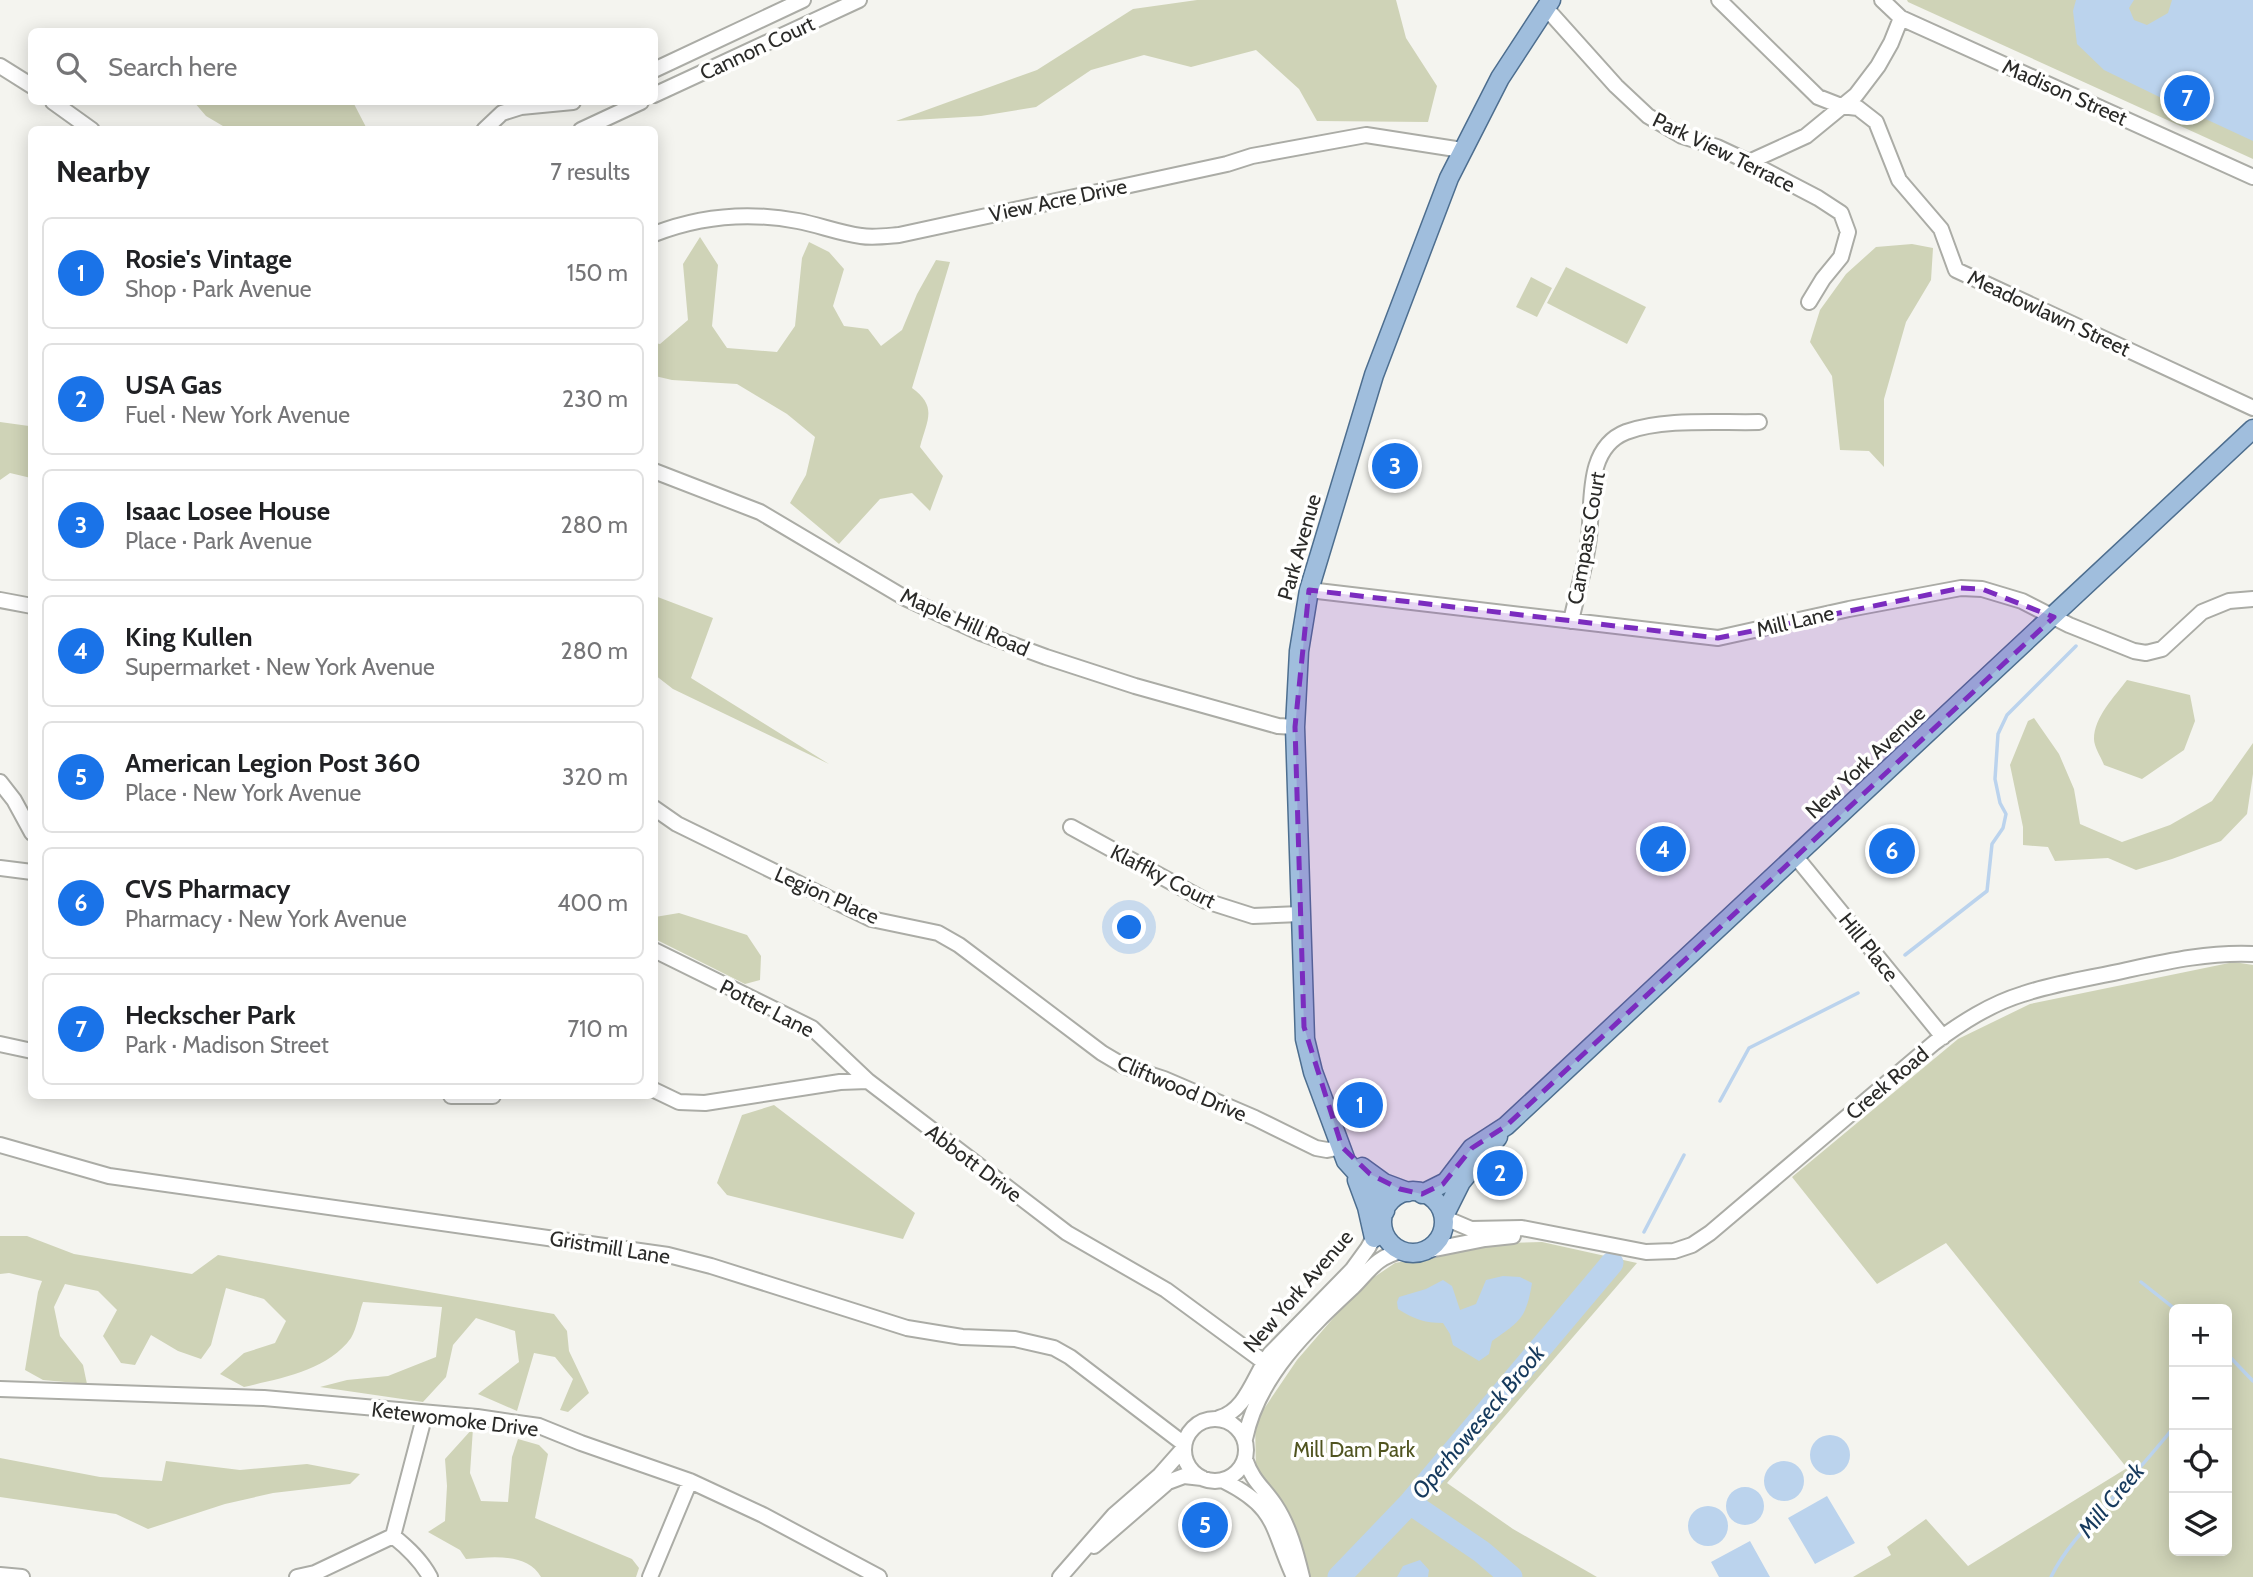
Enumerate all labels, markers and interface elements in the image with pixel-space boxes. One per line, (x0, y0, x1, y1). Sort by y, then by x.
street label: Cannon Court (696, 11, 818, 85)
search box (28, 28, 658, 105)
icon: search (52, 48, 90, 86)
text: Search here (108, 51, 237, 83)
street label: Madison Street (1999, 53, 2131, 131)
pin: 7 (2164, 72, 2210, 124)
street label: Park View Terrace (1649, 107, 1799, 197)
text: Nearby (56, 153, 150, 190)
text: 7 results (550, 158, 630, 186)
street label: View Acre Drive (987, 173, 1129, 227)
text: Rosie's Vintage (125, 243, 292, 275)
text: 1 (77, 259, 85, 287)
text: 150 m (567, 259, 628, 287)
street label: Meadowlawn Street (1964, 264, 2134, 362)
text: Shop · Park Avenue (125, 275, 312, 303)
text: USA Gas (125, 369, 222, 401)
text: 2 (75, 385, 87, 413)
text: 230 m (562, 385, 628, 413)
text: Fuel · New York Avenue (125, 401, 350, 429)
pin: 3 (1372, 440, 1418, 492)
street label: Campass Court (1562, 470, 1610, 606)
street label: Park Avenue (1272, 491, 1326, 603)
text: Isaac Losee House (125, 495, 330, 527)
text: 3 (75, 511, 87, 539)
text: 280 m (561, 511, 628, 539)
text: Place · Park Avenue (125, 527, 312, 555)
street label: Maple Hill Road (897, 582, 1033, 662)
street label: Mill Lane (1754, 600, 1837, 642)
text: King Kullen (125, 621, 253, 653)
text: 4 (74, 637, 88, 665)
text: 280 m (561, 637, 628, 665)
text: Supermarket · New York Avenue (125, 653, 435, 681)
street label: New York Avenue (1800, 700, 1930, 824)
text: American Legion Post 360 (125, 747, 421, 779)
text: 5 (75, 763, 87, 791)
text: 320 m (562, 763, 628, 791)
text: Place · New York Avenue (125, 779, 361, 807)
pin: 4 (1640, 823, 1686, 875)
pin: 6 (1869, 825, 1915, 877)
street label: Klaffky Court (1106, 839, 1220, 913)
street label: Legion Place (771, 861, 883, 929)
text: CVS Pharmacy (125, 873, 290, 905)
text: 6 (75, 889, 87, 917)
text: 400 m (557, 889, 628, 917)
text: Pharmacy · New York Avenue (125, 905, 407, 933)
street label: Hill Place (1834, 908, 1904, 986)
your location (1112, 910, 1146, 944)
street label: Potter Lane (716, 974, 819, 1042)
text: Heckscher Park (125, 999, 296, 1031)
text: 7 (75, 1015, 87, 1043)
text: 710 m (568, 1015, 628, 1043)
text: Park · Madison Street (125, 1031, 329, 1059)
street label: Creek Road (1841, 1041, 1933, 1125)
street label: Cliftwood Drive (1114, 1050, 1251, 1127)
pin: 1 (1337, 1079, 1383, 1131)
street label: Abbott Drive (921, 1119, 1027, 1207)
pin: 2 (1477, 1147, 1523, 1199)
street label: New York Avenue (1238, 1224, 1358, 1357)
street label: Gristmill Lane (548, 1225, 672, 1269)
map controls (2169, 1304, 2232, 1556)
button: + (2169, 1304, 2232, 1367)
water label: Operhoweseck Brook (1406, 1339, 1551, 1504)
button: − (2169, 1367, 2232, 1430)
street label: Ketewomoke Drive (370, 1396, 540, 1442)
button: locate (2169, 1430, 2232, 1493)
park label: Mill Dam Park (1293, 1437, 1416, 1462)
water label: Mill Creek (2071, 1456, 2151, 1544)
button: layers (2169, 1493, 2232, 1556)
pin: 5 (1182, 1499, 1228, 1551)

